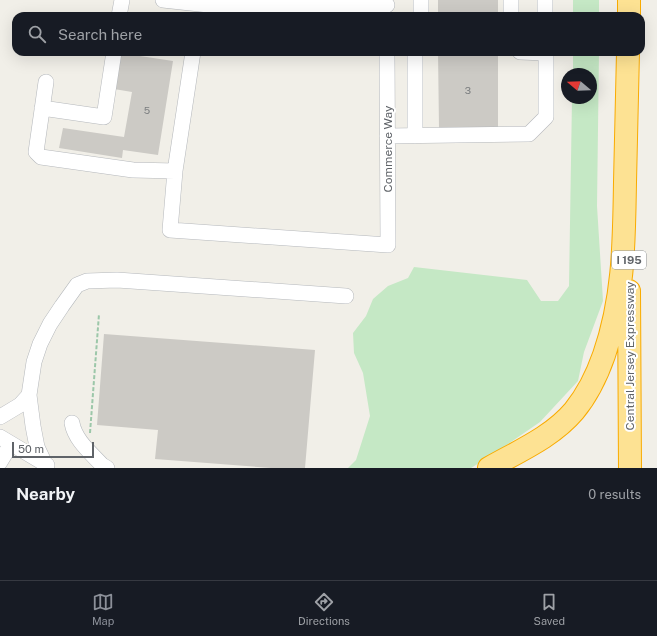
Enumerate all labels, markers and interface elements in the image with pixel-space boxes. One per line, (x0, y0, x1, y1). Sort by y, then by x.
search box (12, 12, 645, 56)
icon: search (26, 23, 48, 45)
text: Search here (58, 26, 142, 43)
north arrow (561, 68, 597, 104)
house number: 3 (465, 84, 471, 96)
house number: 5 (144, 104, 150, 116)
street label: Commerce Way (381, 105, 395, 192)
road number: I 195 (612, 251, 646, 269)
street label: Central Jersey Expressway (623, 281, 637, 431)
scale bar (12, 440, 94, 459)
text: 50 m (18, 443, 44, 455)
text: Nearby (16, 484, 75, 504)
text: 0 results (588, 487, 641, 502)
tab: Map (92, 591, 114, 627)
tab: Directions (298, 591, 350, 627)
tab: Saved (534, 591, 565, 627)

